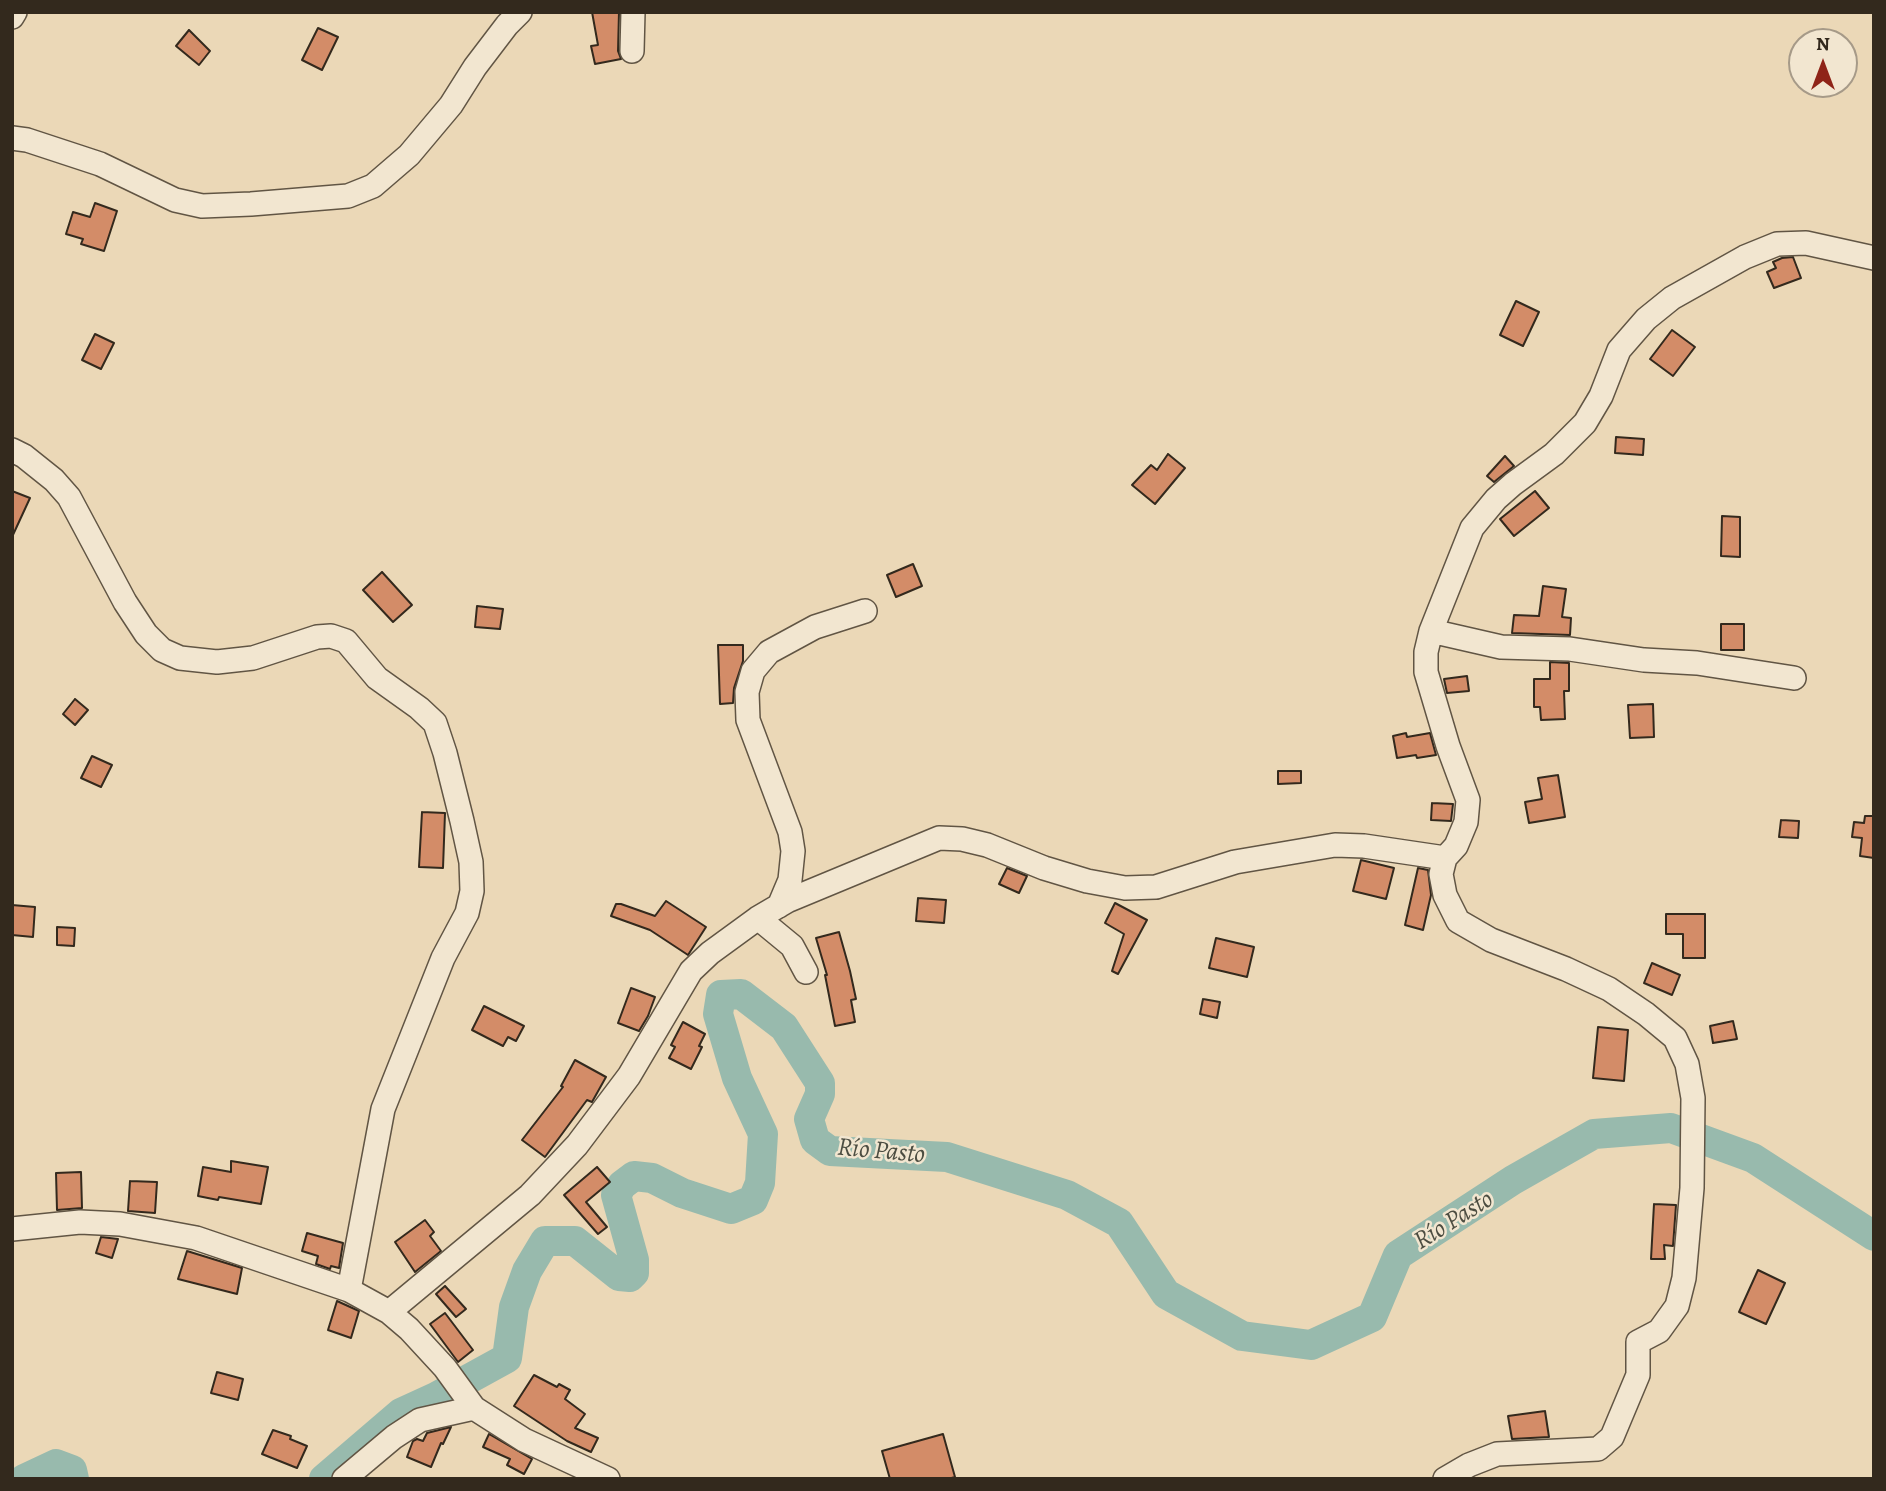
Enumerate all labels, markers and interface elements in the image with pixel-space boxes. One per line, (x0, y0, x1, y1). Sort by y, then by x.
north arrow (1788, 28, 1858, 98)
text: N (1816, 31, 1830, 57)
water label: Río Pasto (836, 1133, 926, 1171)
water label: Río Pasto (1408, 1184, 1500, 1258)

